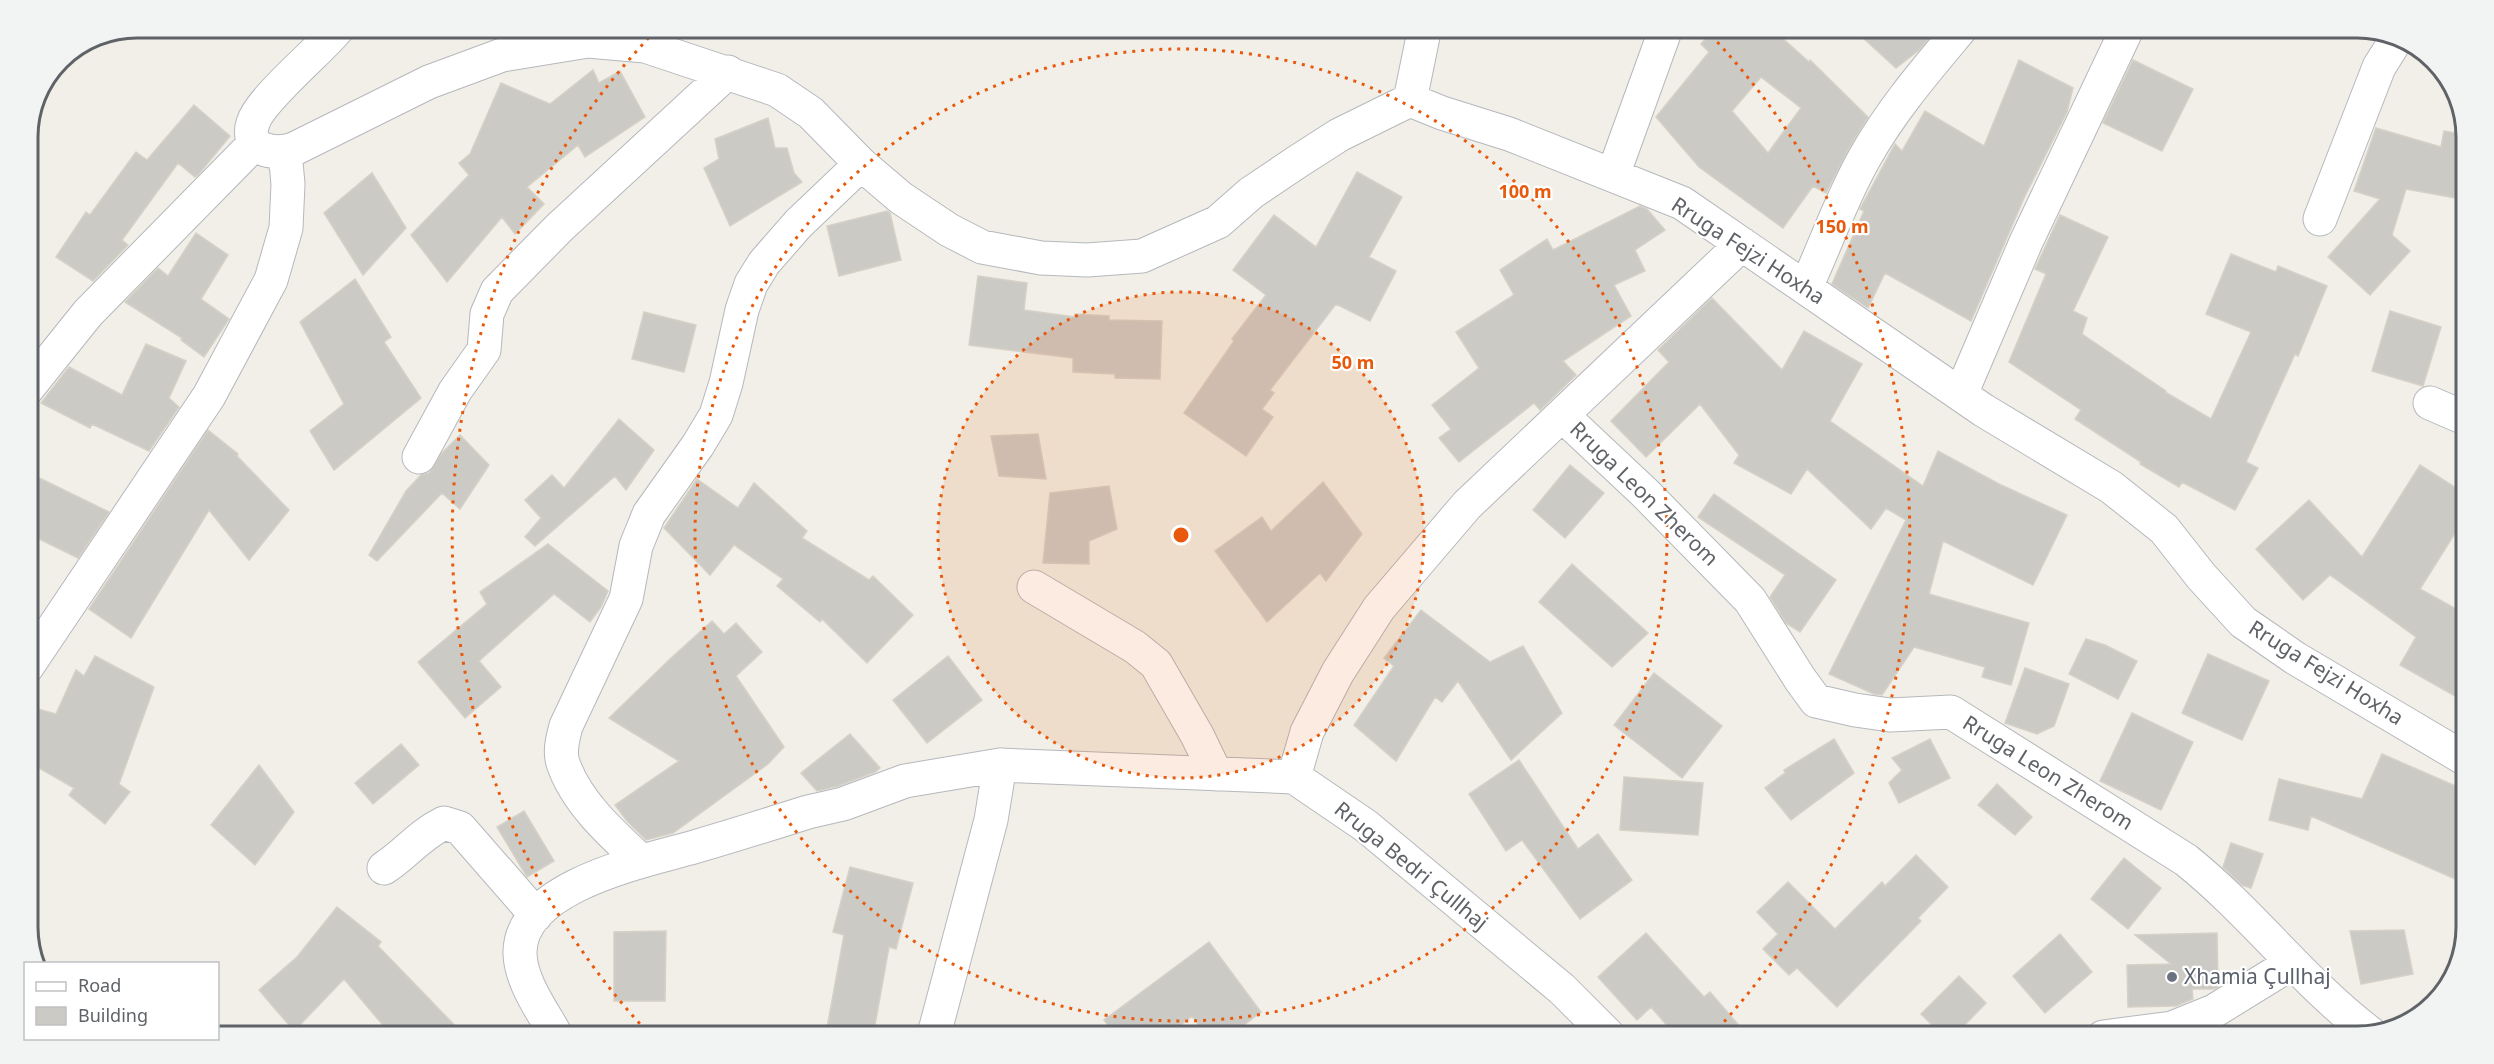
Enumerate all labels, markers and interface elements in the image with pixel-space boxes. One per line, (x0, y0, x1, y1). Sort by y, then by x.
text: 100 m (1498, 179, 1552, 203)
street label: Rruga Fejzi Hoxha (1666, 190, 1831, 310)
text: 150 m (1815, 214, 1869, 238)
text: 50 m (1332, 350, 1374, 374)
street label: Rruga Leon Zherom (1564, 415, 1725, 572)
centre of rings (1171, 525, 1191, 545)
street label: Rruga Fejzi Hoxha (2244, 613, 2409, 731)
street label: Rruga Leon Zherom (1958, 708, 2139, 836)
street label: Rruga Bedri Çullhaj (1329, 795, 1494, 936)
legend (24, 962, 219, 1040)
place label: Xhamia Çullhaj (2184, 962, 2331, 990)
marker: Xhamia Çullhaj (2165, 970, 2179, 984)
text: Road (78, 973, 121, 997)
text: Building (78, 1003, 148, 1027)

